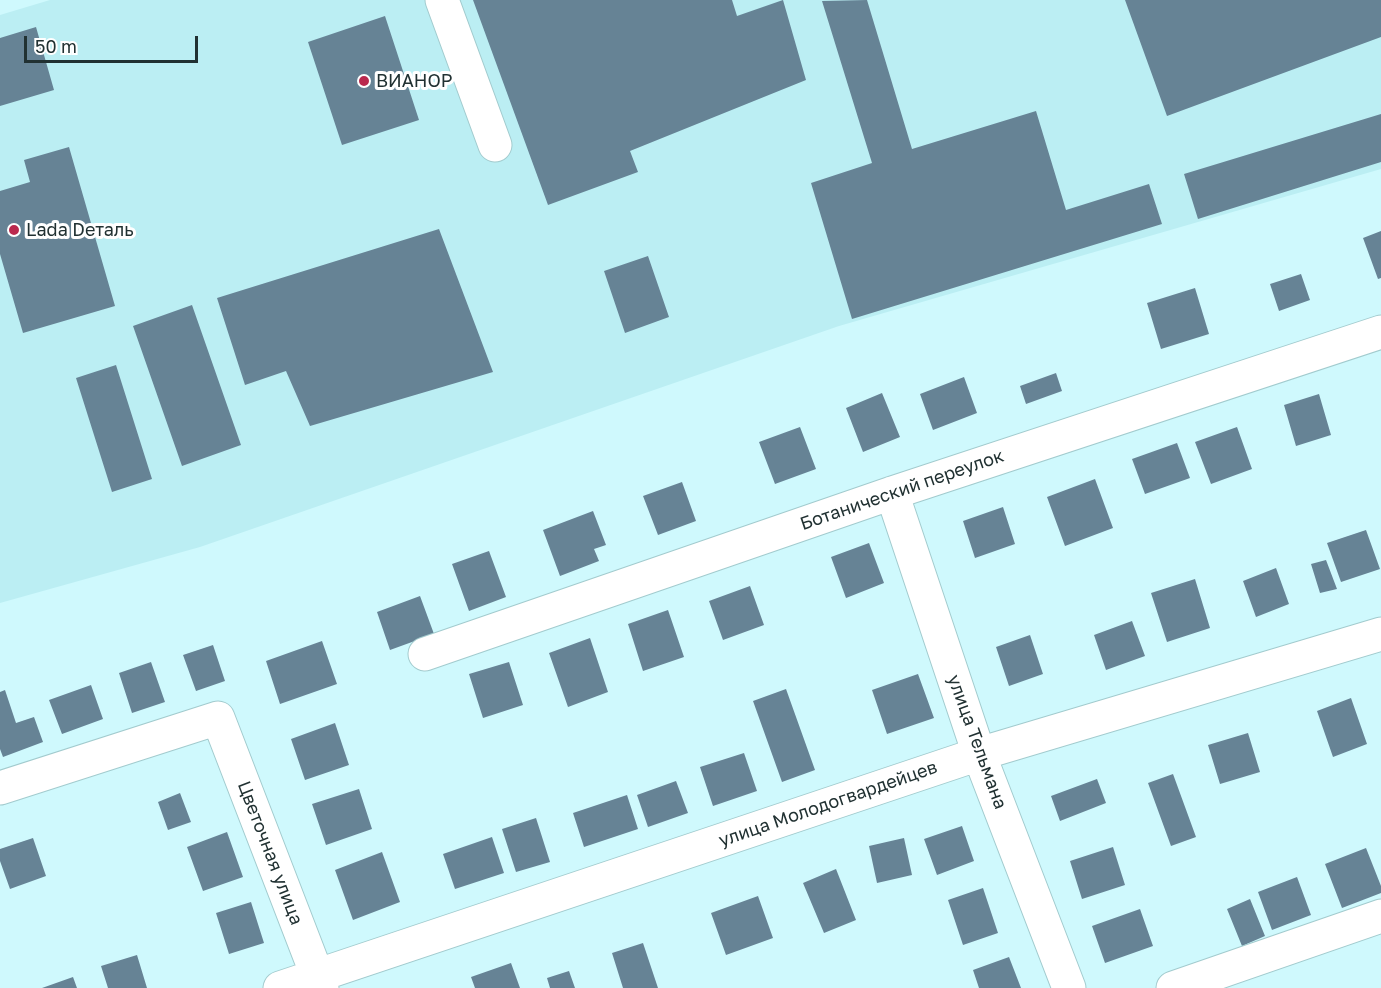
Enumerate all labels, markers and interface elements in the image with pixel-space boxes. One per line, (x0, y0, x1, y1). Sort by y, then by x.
scale bar (27, 24, 201, 62)
text: 50 m (35, 35, 77, 57)
place label: ВИАНОР (376, 70, 453, 92)
marker: ВИАНОР (357, 74, 371, 88)
place label: Lada Dеталь (26, 219, 134, 241)
marker: Lada Dеталь (7, 223, 21, 237)
street label: Ботанический переулок (797, 445, 1007, 535)
street label: улица Тельмана (943, 672, 1011, 812)
street label: улица Молодогвардейцев (716, 756, 940, 852)
street label: Цветочная улица (233, 778, 307, 928)

